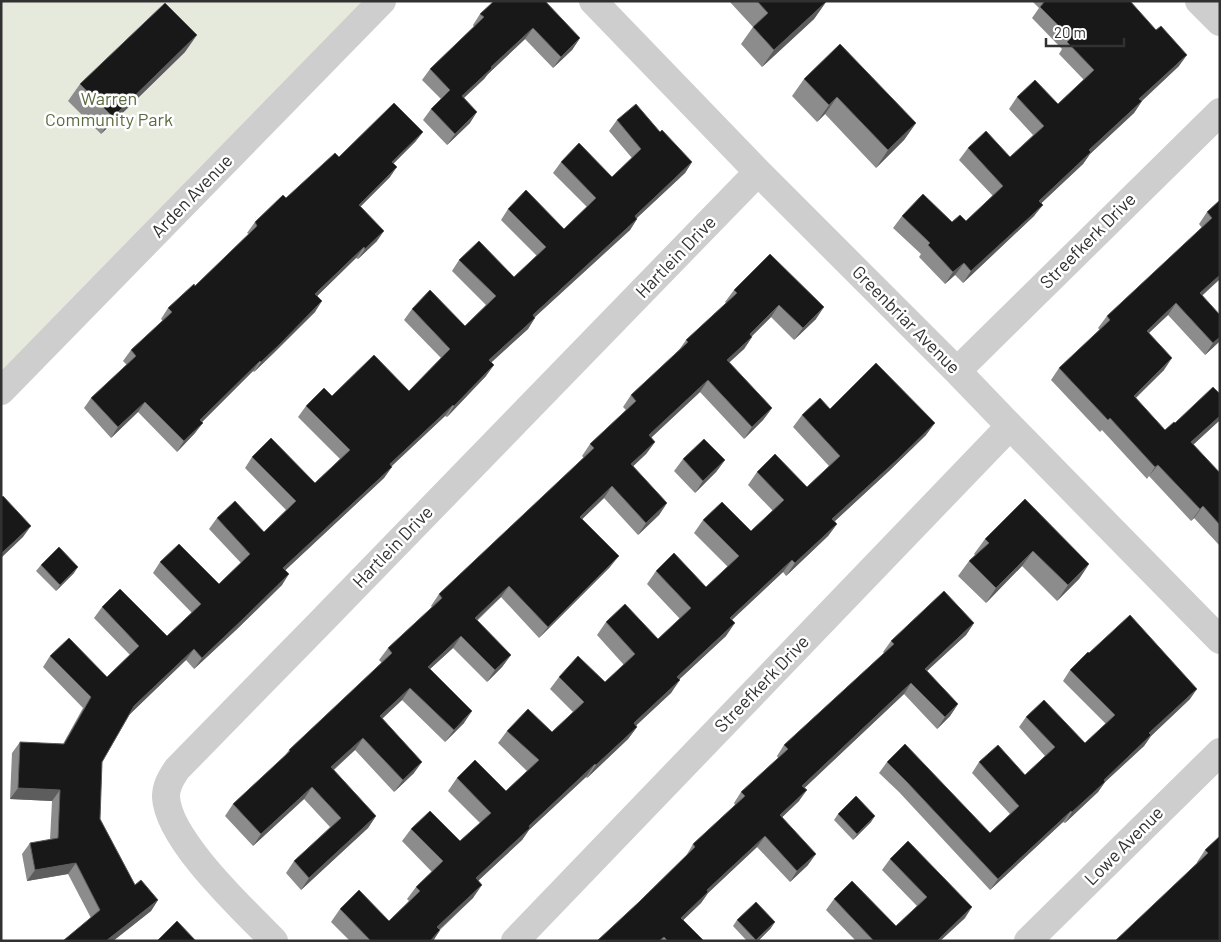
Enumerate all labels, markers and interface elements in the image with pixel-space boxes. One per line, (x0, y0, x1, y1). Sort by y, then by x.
scale bar (1046, 15, 1124, 47)
text: 20 m (1054, 23, 1086, 41)
park label: Warren Community Park (45, 87, 173, 130)
street label: Arden Avenue (146, 149, 236, 242)
street label: Streefkerk Drive (1035, 188, 1140, 293)
street label: Hartlein Drive (631, 211, 720, 302)
street label: Greenbriar Avenue (848, 261, 965, 378)
street label: Hartlein Drive (348, 501, 437, 592)
street label: Streefkerk Drive (709, 630, 813, 736)
street label: Lowe Avenue (1079, 801, 1167, 889)

